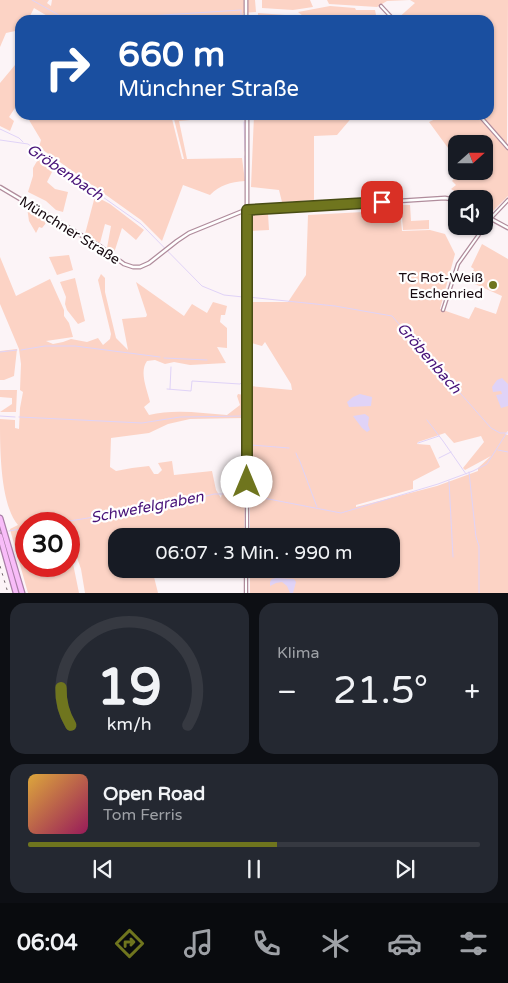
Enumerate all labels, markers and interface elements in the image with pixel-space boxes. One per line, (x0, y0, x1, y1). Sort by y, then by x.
text: 660 m (118, 34, 225, 76)
icon: right (35, 35, 100, 100)
text: Münchner Straße (118, 76, 299, 102)
north arrow (448, 135, 492, 180)
map controls (448, 135, 493, 235)
water label: Gröbenbach (23, 140, 107, 205)
pin (361, 181, 403, 223)
icon: arrive (368, 188, 396, 216)
button: sound (448, 190, 493, 235)
street label: Münchner Straße (16, 193, 123, 268)
place label: TC Rot-Weiß Eschenried (399, 269, 483, 302)
marker: TC Rot-Weiß Eschenried (487, 279, 499, 291)
water label: Gröbenbach (393, 319, 465, 398)
position arrow (220, 455, 272, 507)
water label: Schwefelgraben (89, 487, 206, 527)
speed limit sign: 30 (15, 512, 80, 577)
text: 06:07 · 3 Min. · 990 m (156, 542, 352, 564)
text: Klima (277, 643, 319, 663)
text: 19 (97, 656, 162, 719)
text: 21.5° (333, 668, 428, 714)
text: − (277, 675, 297, 709)
text: + (464, 675, 480, 709)
text: km/h (107, 714, 152, 735)
text: Open Road (103, 783, 205, 805)
text: Tom Ferris (103, 805, 182, 825)
icon: previous (89, 855, 117, 883)
icon: pause (240, 855, 268, 883)
icon: next (391, 855, 419, 883)
icon: directions (112, 926, 147, 961)
icon: music (181, 926, 216, 961)
icon: phone (249, 926, 284, 961)
icon: climate (318, 926, 353, 961)
icon: car (387, 926, 422, 961)
icon: filters (456, 926, 491, 961)
text: 06:04 (17, 930, 78, 956)

